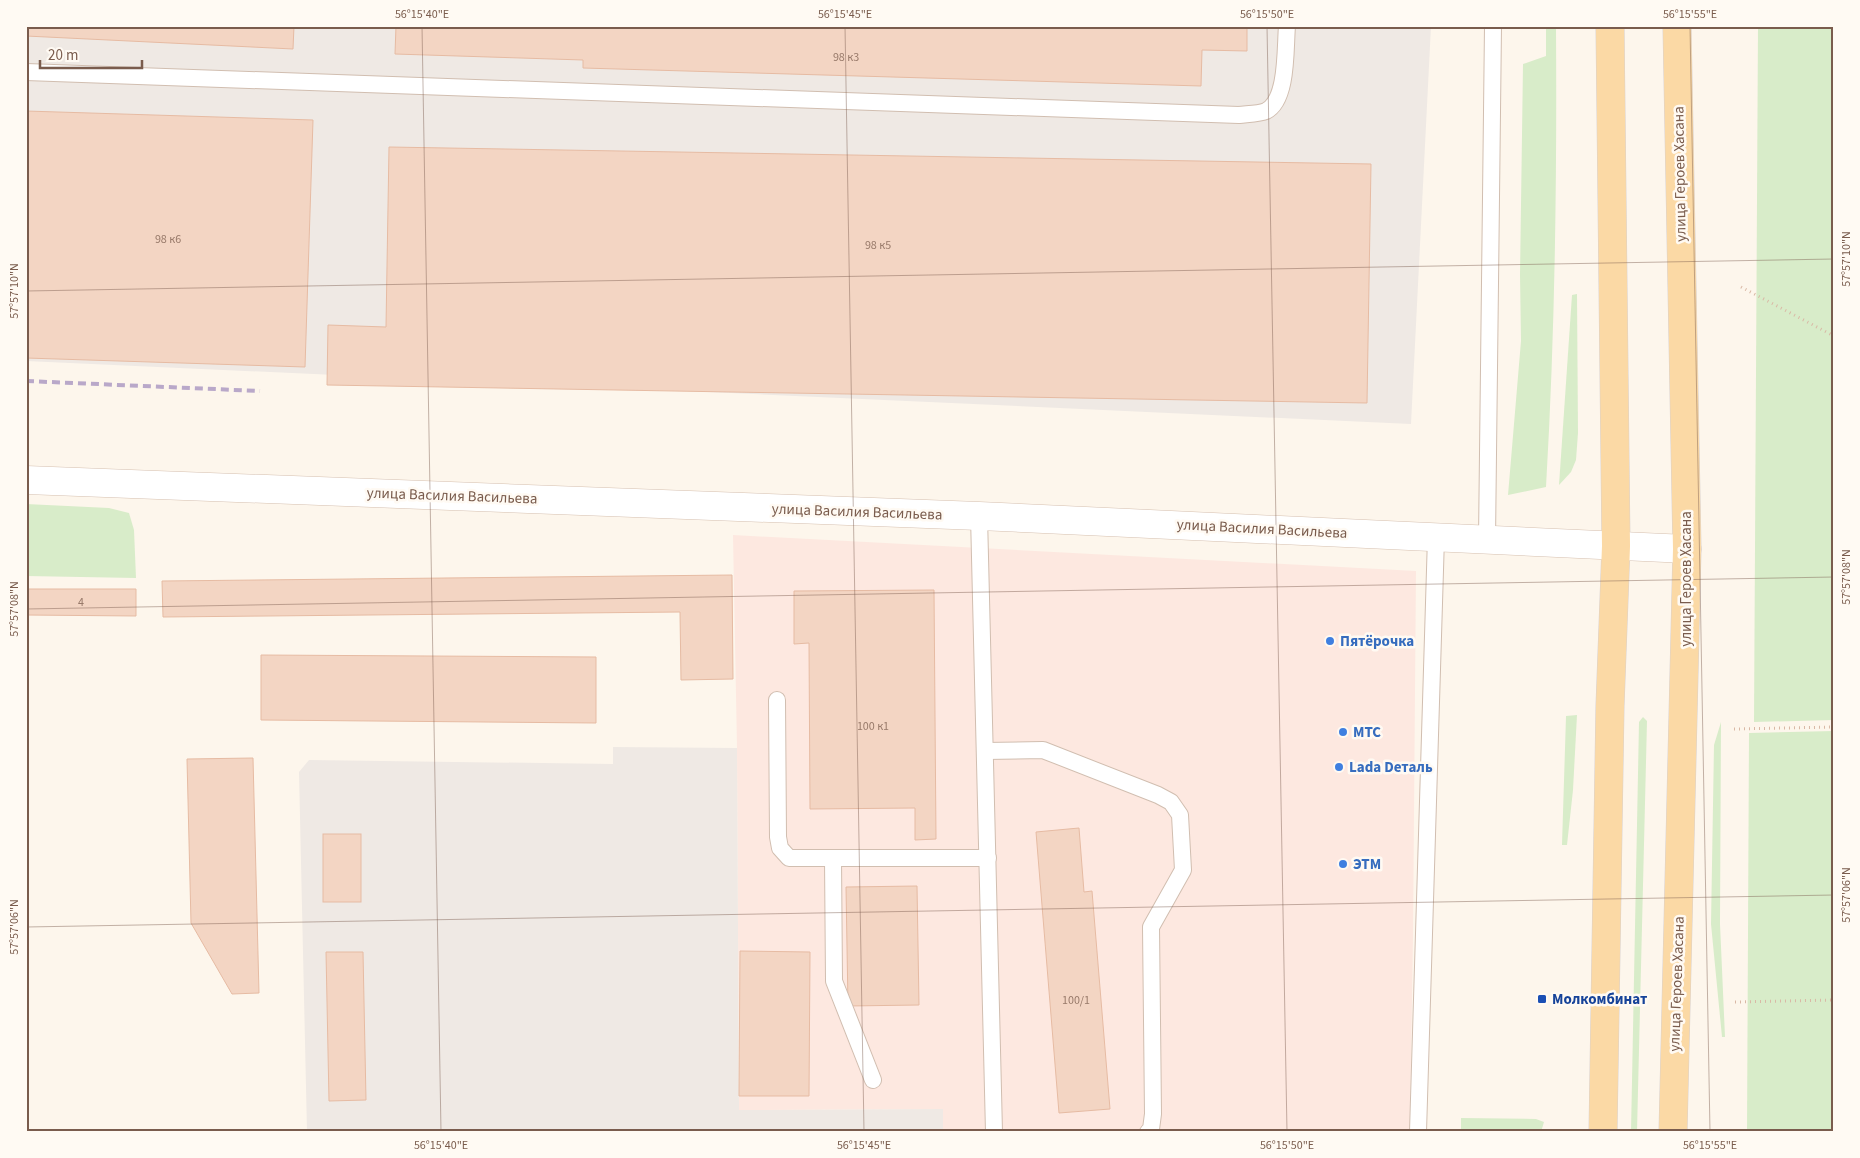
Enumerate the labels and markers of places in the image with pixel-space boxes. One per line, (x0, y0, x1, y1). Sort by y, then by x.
place label: Пятёрочка (1340, 631, 1414, 652)
marker: Пятёрочка (1324, 635, 1336, 647)
place label: МТС (1353, 722, 1381, 743)
marker: МТС (1337, 726, 1349, 738)
place label: Lada Dеталь (1349, 757, 1433, 778)
marker: Lada Dеталь (1333, 761, 1345, 773)
place label: ЭТМ (1353, 854, 1381, 875)
marker: ЭТМ (1337, 858, 1349, 870)
place label: Молкомбинат (1552, 989, 1647, 1010)
marker: Молкомбинат (1536, 993, 1548, 1005)

